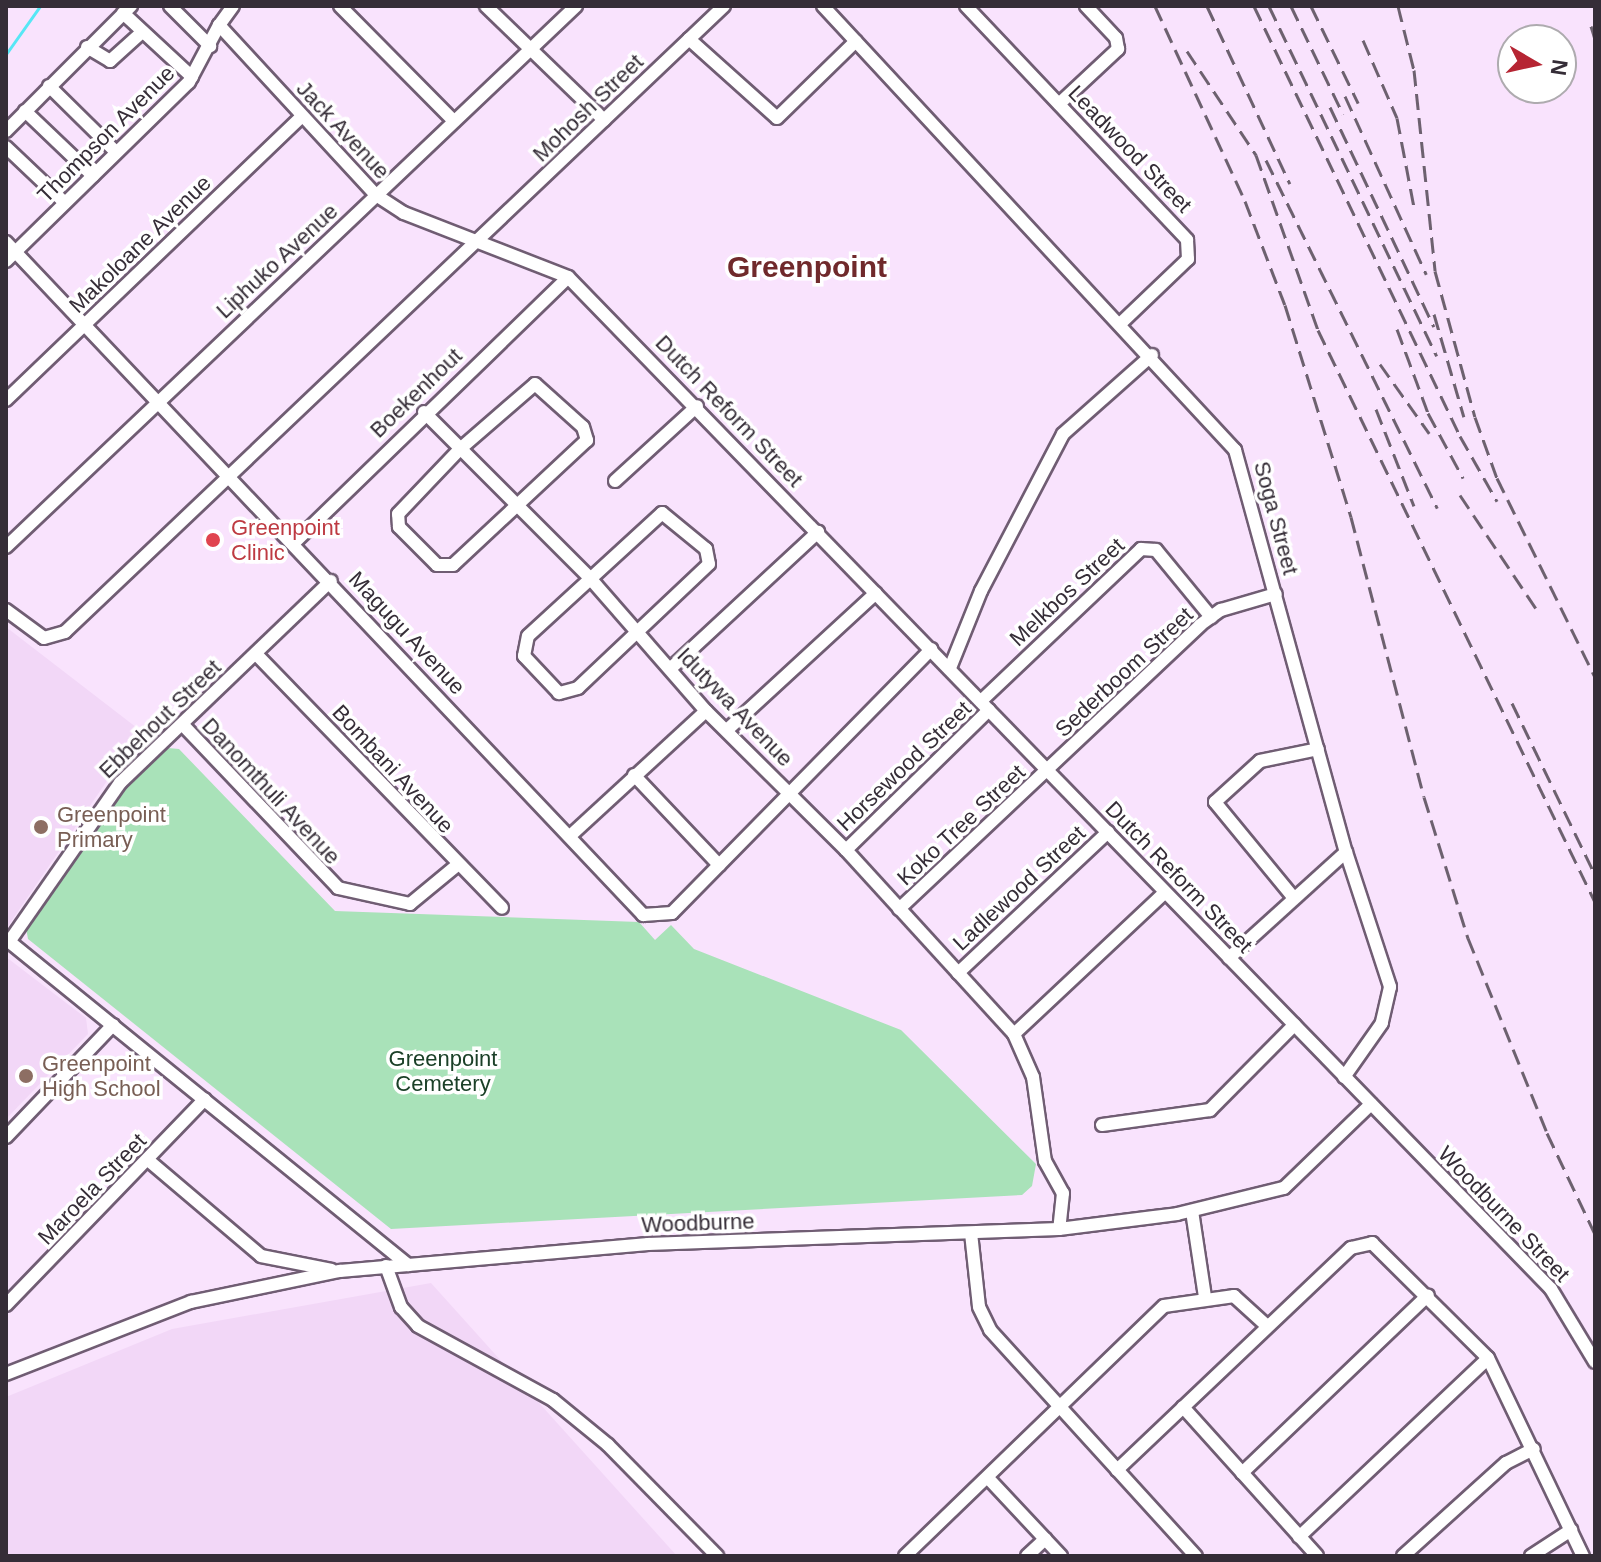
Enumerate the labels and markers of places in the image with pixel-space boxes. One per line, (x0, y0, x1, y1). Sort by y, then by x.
place label: Greenpoint Clinic (231, 514, 340, 566)
marker: Greenpoint Clinic (202, 529, 224, 551)
place label: Greenpoint Primary (57, 801, 166, 852)
marker: Greenpoint Primary (32, 818, 50, 836)
place label: Greenpoint High School (42, 1050, 161, 1102)
marker: Greenpoint High School (17, 1067, 35, 1085)

